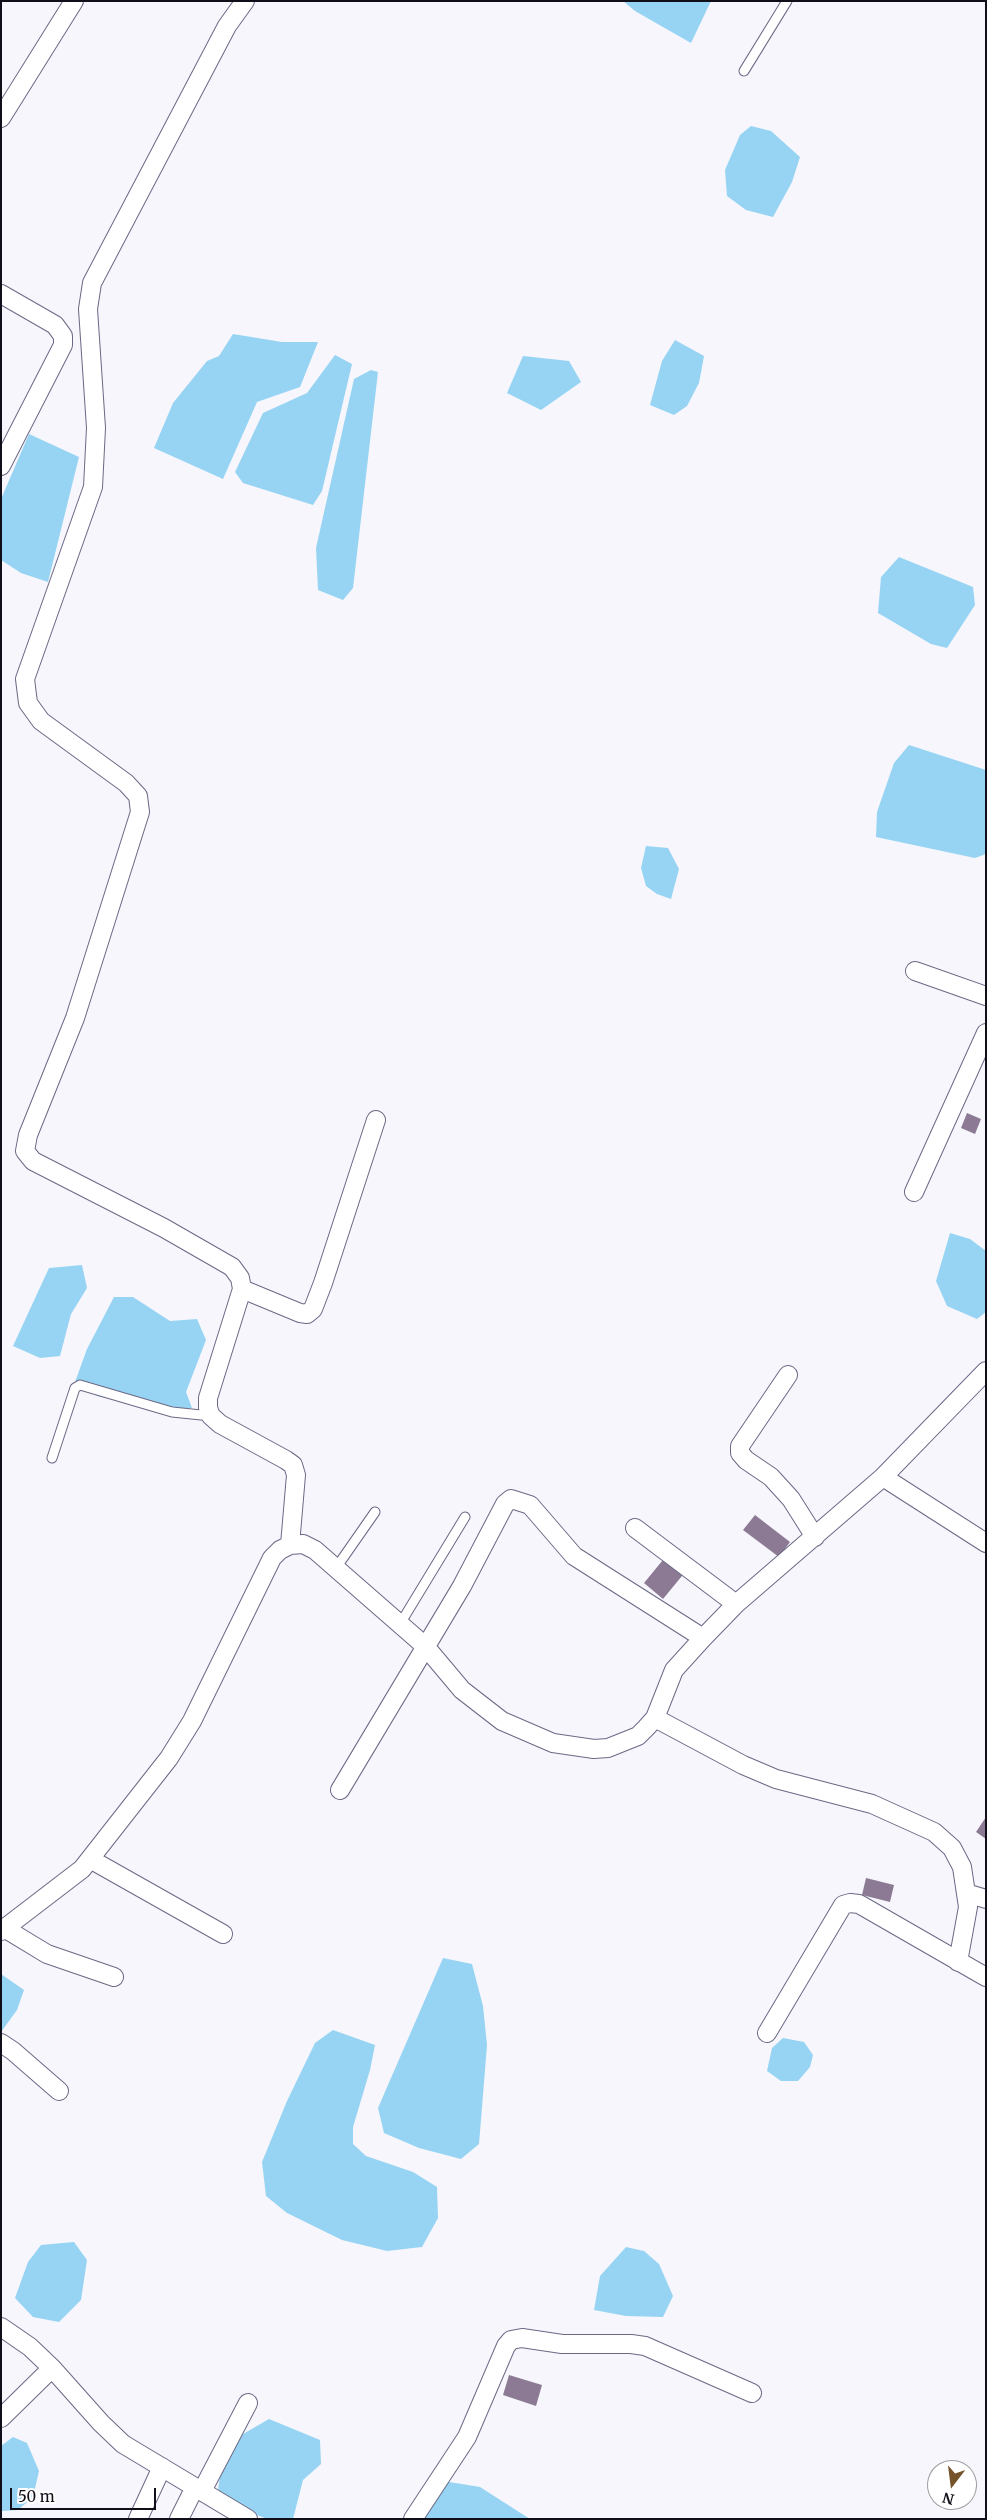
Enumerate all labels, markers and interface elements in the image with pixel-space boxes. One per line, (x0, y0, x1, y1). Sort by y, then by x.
north arrow (927, 2460, 977, 2510)
scale bar (12, 2478, 159, 2510)
text: 50 m (18, 2487, 55, 2506)
text: N (941, 2488, 956, 2509)

